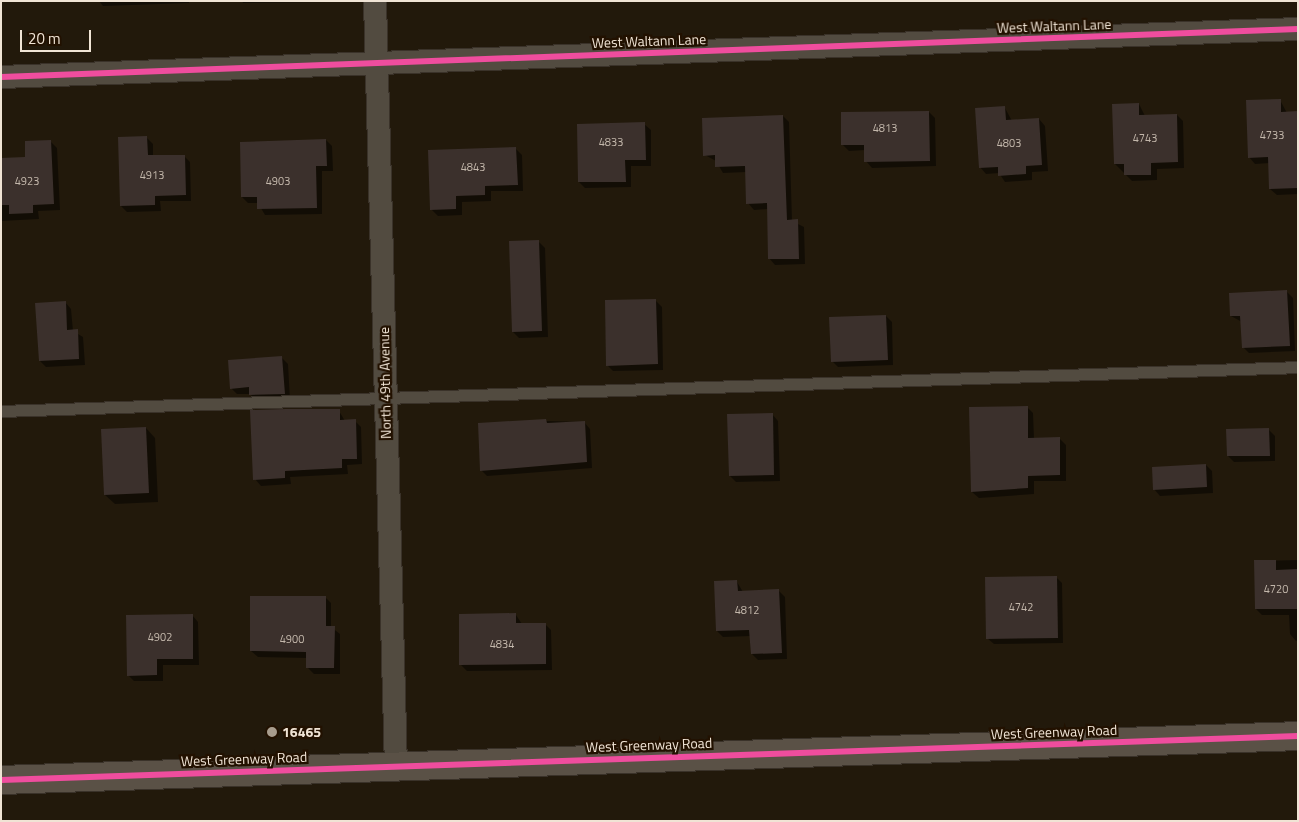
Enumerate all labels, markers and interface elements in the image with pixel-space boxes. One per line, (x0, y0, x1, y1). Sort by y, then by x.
street label: West Waltann Lane (996, 16, 1112, 36)
scale bar (22, 20, 94, 52)
text: 20 m (28, 27, 61, 50)
street label: West Waltann Lane (591, 31, 707, 51)
house number: 4813 (873, 121, 897, 135)
house number: 4733 (1260, 128, 1284, 142)
house number: 4743 (1133, 131, 1157, 145)
house number: 4833 (599, 135, 623, 149)
house number: 4803 (997, 136, 1021, 150)
house number: 4843 (461, 160, 485, 174)
house number: 4913 (140, 168, 164, 182)
house number: 4923 (15, 174, 39, 188)
house number: 4903 (266, 174, 290, 188)
street label: North 49th Avenue (376, 327, 394, 439)
house number: 4720 (1264, 582, 1288, 596)
house number: 4742 (1009, 600, 1033, 614)
house number: 4812 (735, 603, 759, 617)
house number: 4902 (148, 630, 172, 644)
house number: 4900 (280, 632, 304, 646)
house number: 4834 (490, 637, 514, 651)
street label: West Greenway Road (991, 721, 1117, 743)
place label: 16465 (282, 724, 321, 740)
marker: 16465 (266, 726, 278, 738)
street label: West Greenway Road (586, 734, 712, 756)
street label: West Greenway Road (181, 748, 307, 770)

